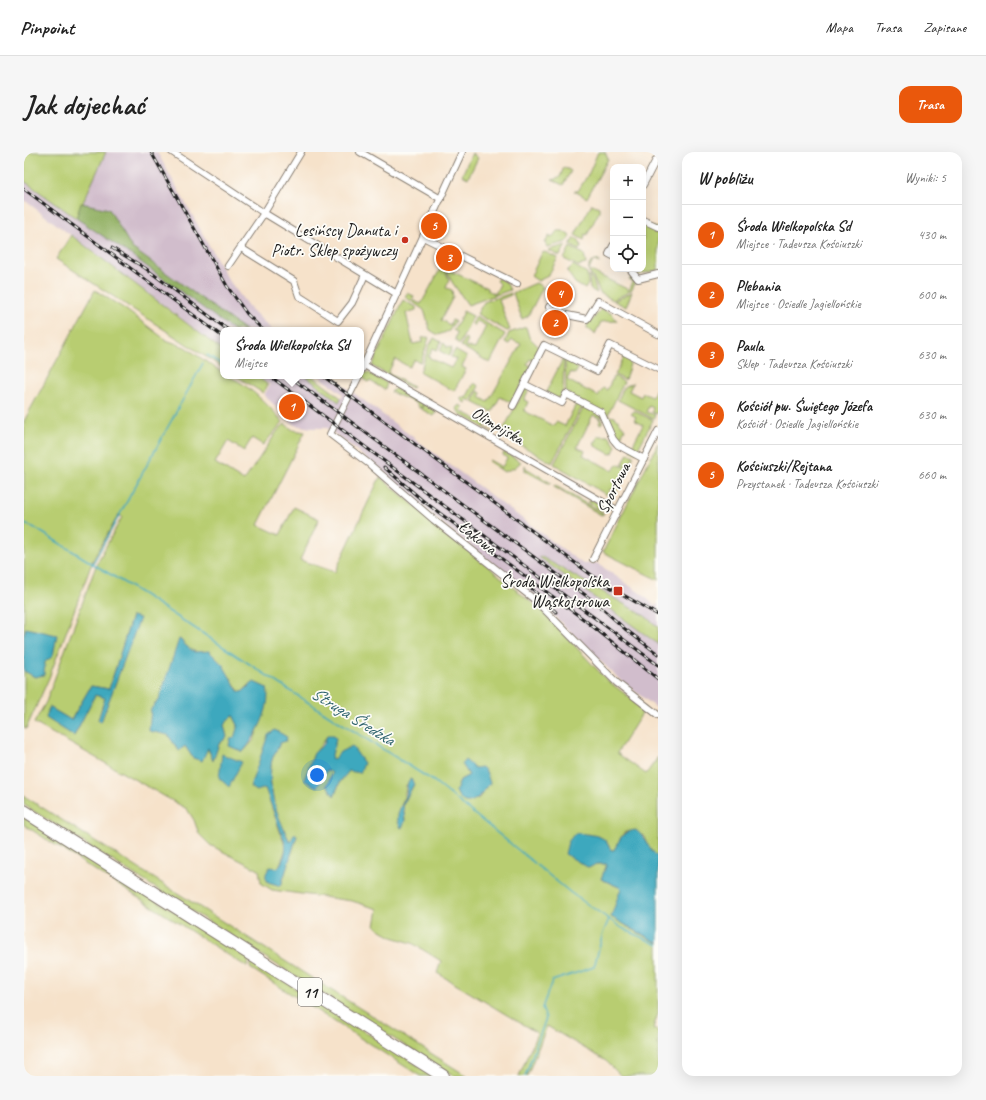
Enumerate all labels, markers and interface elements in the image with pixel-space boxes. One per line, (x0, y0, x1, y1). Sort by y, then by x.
text: Pinpoint (20, 16, 74, 40)
text: Mapa (826, 19, 853, 36)
text: Trasa (875, 19, 902, 36)
text: Zapisane (924, 19, 966, 36)
button: Trasa (899, 86, 962, 123)
text: Jak dojechać (24, 87, 145, 122)
map controls (610, 164, 646, 272)
button: + (610, 164, 646, 200)
text: W pobliżu (698, 168, 753, 189)
text: Wyniki: 5 (905, 170, 946, 186)
button: − (610, 200, 646, 236)
pin: 5 (421, 211, 447, 241)
text: Środa Wielkopolska Sd (736, 217, 851, 236)
place label: Lesińscy Danuta i Piotr. Sklep spożywczy (271, 220, 399, 261)
text: 1 (708, 227, 714, 243)
text: 430 m (918, 227, 946, 243)
marker: Lesińscy Danuta i Piotr. Sklep spożywczy (400, 235, 410, 245)
button: locate (610, 236, 646, 272)
text: Miejsce · Tadeusza Kościuszki (736, 236, 862, 252)
pin: 3 (436, 243, 462, 273)
text: Plebania (736, 277, 780, 296)
pin: 4 (547, 279, 573, 309)
text: 2 (708, 287, 714, 303)
text: 600 m (918, 287, 946, 303)
text: Miejsce · Osiedle Jagiellońskie (736, 296, 861, 312)
pin: 2 (542, 308, 568, 338)
popup (220, 327, 364, 379)
text: Środa Wielkopolska Sd (235, 336, 349, 355)
text: Paula (736, 337, 764, 356)
text: 3 (708, 347, 714, 363)
text: 630 m (918, 347, 946, 363)
text: Miejsce (235, 355, 267, 371)
text: Sklep · Tadeusza Kościuszki (736, 356, 852, 372)
pin: 1 (279, 392, 305, 422)
text: Kościół pw. Świętego Józefa (736, 397, 872, 416)
street label: Olimpijska (468, 402, 529, 450)
text: 4 (708, 407, 714, 423)
text: 630 m (918, 407, 946, 423)
text: Kościół · Osiedle Jagiellońskie (736, 416, 858, 432)
text: Kościuszki/Rejtana (736, 457, 831, 476)
street label: Sportowa (592, 458, 636, 517)
text: 5 (708, 467, 714, 483)
text: 660 m (918, 467, 946, 483)
text: Przystanek · Tadeusza Kościuszki (736, 476, 878, 492)
street label: Łąkowa (454, 516, 502, 560)
place label: Środa Wielkopolska Wąskotorowa (500, 570, 611, 612)
marker: Środa Wielkopolska Wąskotorowa (612, 585, 624, 597)
water label: Struga Średzka (307, 682, 400, 751)
your location (307, 765, 327, 785)
road number: 11 (298, 978, 322, 1006)

